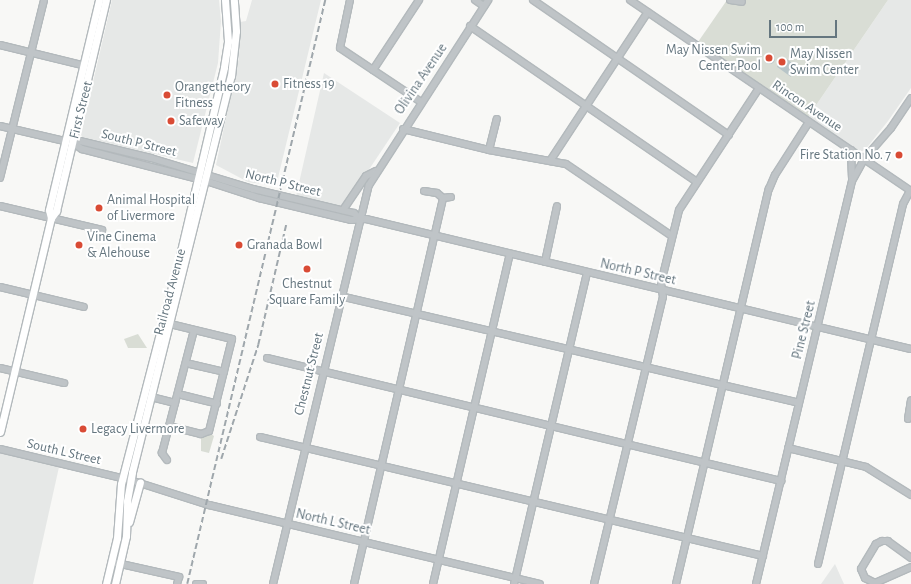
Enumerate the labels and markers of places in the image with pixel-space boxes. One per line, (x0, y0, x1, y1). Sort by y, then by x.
place label: May Nissen Swim Center Pool (666, 42, 761, 74)
place label: May Nissen Swim Center (790, 46, 859, 78)
marker: May Nissen Swim Center Pool (764, 53, 774, 63)
marker: May Nissen Swim Center (777, 57, 787, 67)
place label: Fitness 19 (283, 76, 335, 92)
place label: Orangetheory Fitness (175, 79, 251, 112)
marker: Fitness 19 (270, 79, 280, 89)
marker: Orangetheory Fitness (162, 90, 172, 100)
place label: Safeway (179, 113, 224, 129)
marker: Safeway (166, 116, 176, 126)
place label: Fire Station No. 7 (800, 147, 891, 163)
marker: Fire Station No. 7 (894, 150, 904, 160)
place label: Animal Hospital of Livermore (107, 192, 195, 224)
marker: Animal Hospital of Livermore (94, 203, 104, 213)
place label: Vine Cinema & Alehouse (87, 229, 156, 262)
place label: Granada Bowl (247, 237, 322, 253)
marker: Vine Cinema & Alehouse (74, 240, 84, 250)
marker: Granada Bowl (234, 240, 244, 250)
marker: Chestnut Square Family (302, 264, 312, 274)
place label: Chestnut Square Family (269, 276, 345, 308)
place label: Legacy Livermore (91, 421, 185, 437)
marker: Legacy Livermore (78, 424, 88, 434)

